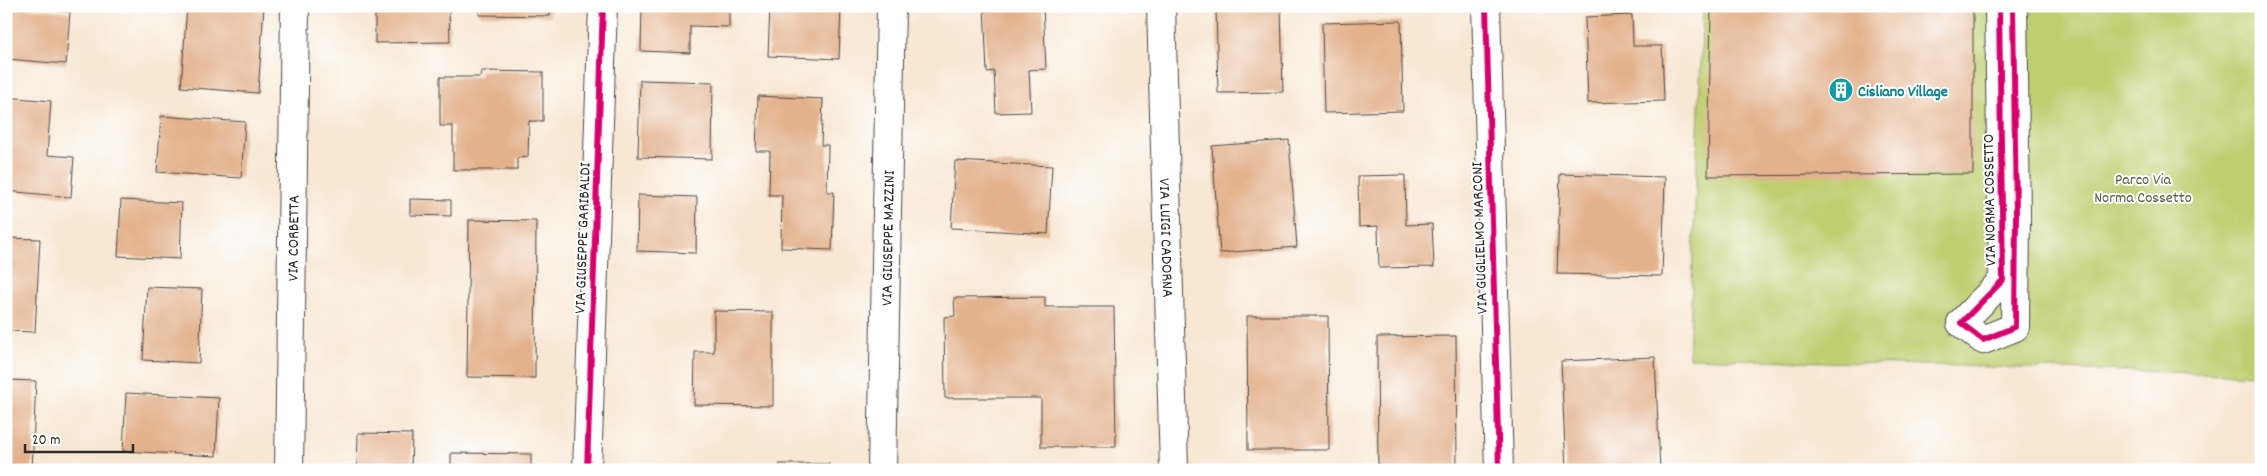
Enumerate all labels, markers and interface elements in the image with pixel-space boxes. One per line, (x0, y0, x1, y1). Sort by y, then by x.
building icon: Cisliano Village (1828, 77, 1854, 103)
place label: Cisliano Village (1858, 81, 1948, 104)
street label: VIA NORMA COSSETTO (1978, 134, 2003, 266)
street label: VIA GUGLIELMO MARCONI (1466, 161, 1495, 314)
street label: VIA GIUSEPPE GARIBALDI (569, 162, 598, 314)
park label: Parco Via Norma Cossetto (2094, 169, 2192, 210)
street label: VIA GIUSEPPE MAZZINI (876, 170, 902, 306)
street label: VIA LUIGI CADORNA (1152, 178, 1178, 298)
street label: VIA CORBETTA (282, 194, 307, 281)
scale bar (25, 421, 132, 453)
text: 20 m (32, 430, 60, 452)

